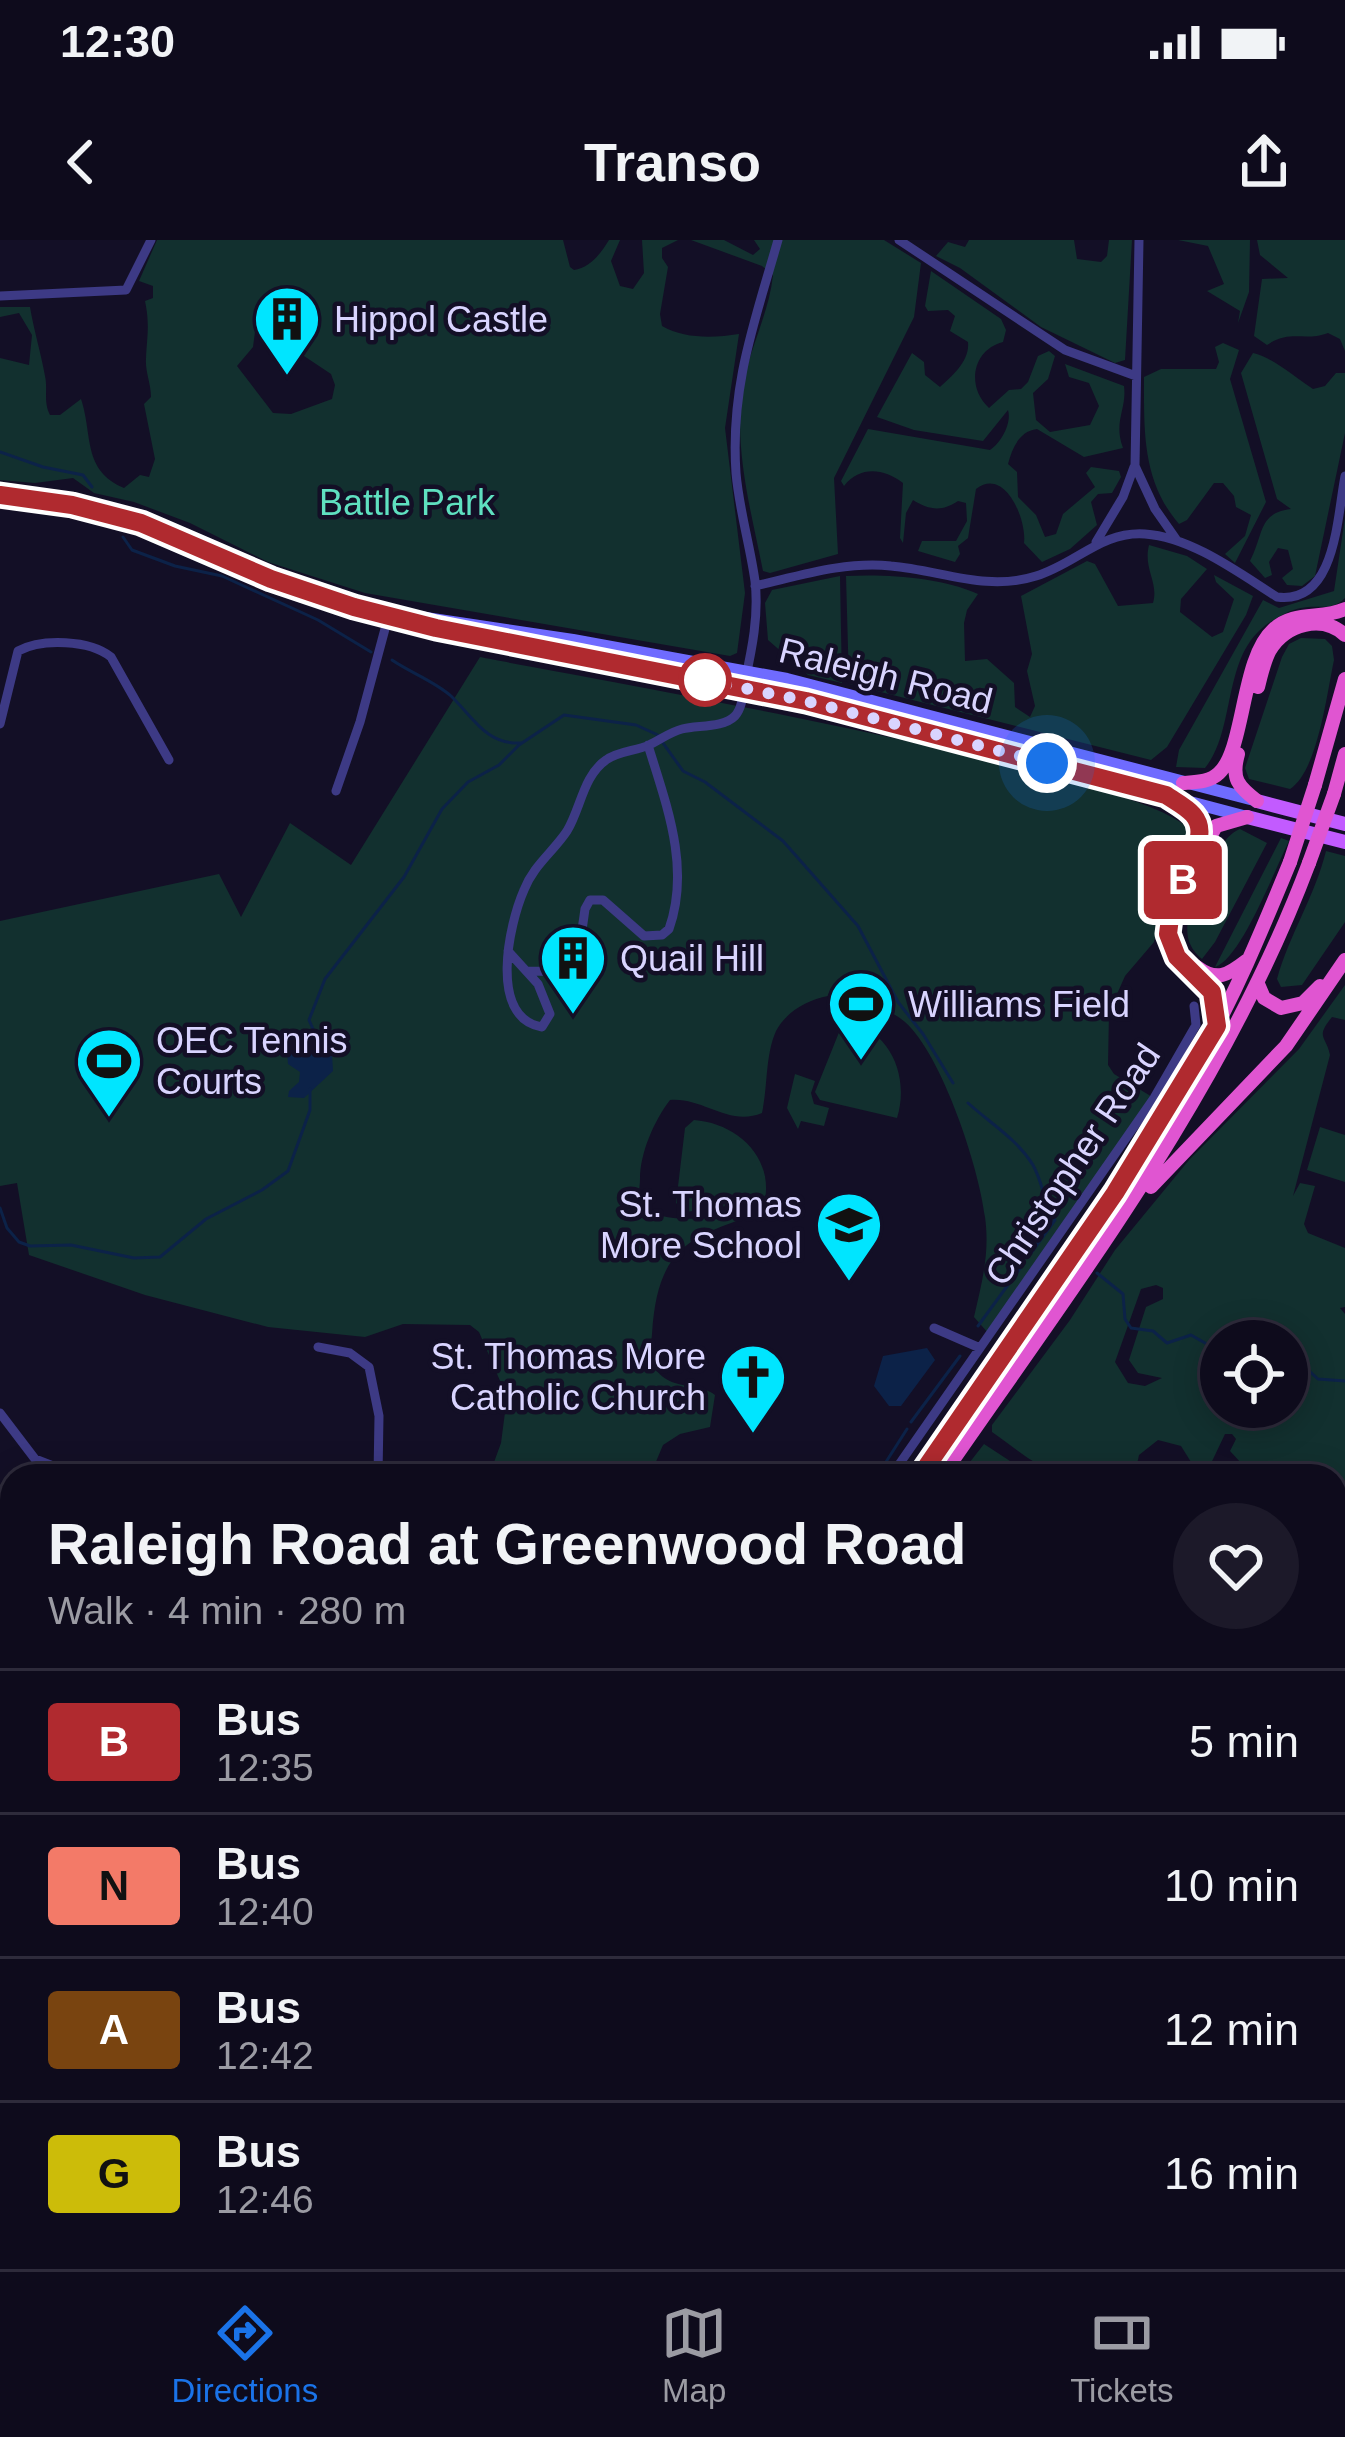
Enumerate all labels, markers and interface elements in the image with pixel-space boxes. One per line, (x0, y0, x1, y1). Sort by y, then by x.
text: 12:30 (60, 16, 175, 67)
icon: back (48, 129, 114, 195)
icon: share (1231, 129, 1297, 195)
text: Transo (584, 132, 761, 192)
building icon: Hippol Castle (252, 284, 322, 378)
place label: Hippol Castle (334, 299, 548, 340)
park label: Battle Park (319, 482, 496, 523)
street label: Raleigh Road (775, 629, 997, 722)
unlabelled marker (680, 655, 730, 705)
your location (1017, 733, 1077, 793)
line badge: B (1144, 841, 1222, 919)
text: B (1168, 856, 1198, 903)
building icon: Quail Hill (538, 923, 608, 1017)
place label: Quail Hill (620, 938, 764, 979)
sports icon: Williams Field (826, 969, 896, 1063)
place label: Williams Field (908, 984, 1130, 1025)
place label: OEC Tennis Courts (156, 1020, 347, 1102)
sports icon: OEC Tennis Courts (74, 1026, 144, 1120)
street label: Christopher Road (977, 1036, 1168, 1293)
place label: St. Thomas More School (600, 1184, 802, 1266)
school or university icon: St. Thomas More School (814, 1190, 884, 1284)
map controls (1200, 1320, 1308, 1428)
button: locate (1200, 1320, 1308, 1428)
place label: St. Thomas More Catholic Church (431, 1336, 706, 1418)
church icon: St. Thomas More Catholic Church (718, 1342, 788, 1436)
button: heart (1173, 1503, 1299, 1629)
text: Raleigh Road at Greenwood Road (48, 1512, 966, 1576)
text: Walk · 4 min · 280 m (48, 1589, 406, 1632)
text: Bus (216, 1694, 301, 1745)
text: 5 min (1189, 1716, 1299, 1767)
text: B (99, 1718, 129, 1765)
text: 12:35 (216, 1746, 314, 1789)
text: Bus (216, 1838, 301, 1889)
text: 10 min (1164, 1860, 1299, 1911)
text: N (99, 1862, 129, 1909)
text: 12:40 (216, 1890, 314, 1933)
text: Bus (216, 1982, 301, 2033)
text: 12 min (1164, 2004, 1299, 2055)
text: A (99, 2006, 129, 2053)
text: 12:42 (216, 2034, 314, 2077)
text: Bus (216, 2126, 301, 2177)
text: 16 min (1164, 2148, 1299, 2199)
text: G (98, 2150, 130, 2197)
text: 12:46 (216, 2178, 314, 2221)
tab: Directions (171, 2300, 318, 2410)
tab: Map (661, 2300, 727, 2410)
tab: Tickets (1070, 2300, 1173, 2410)

